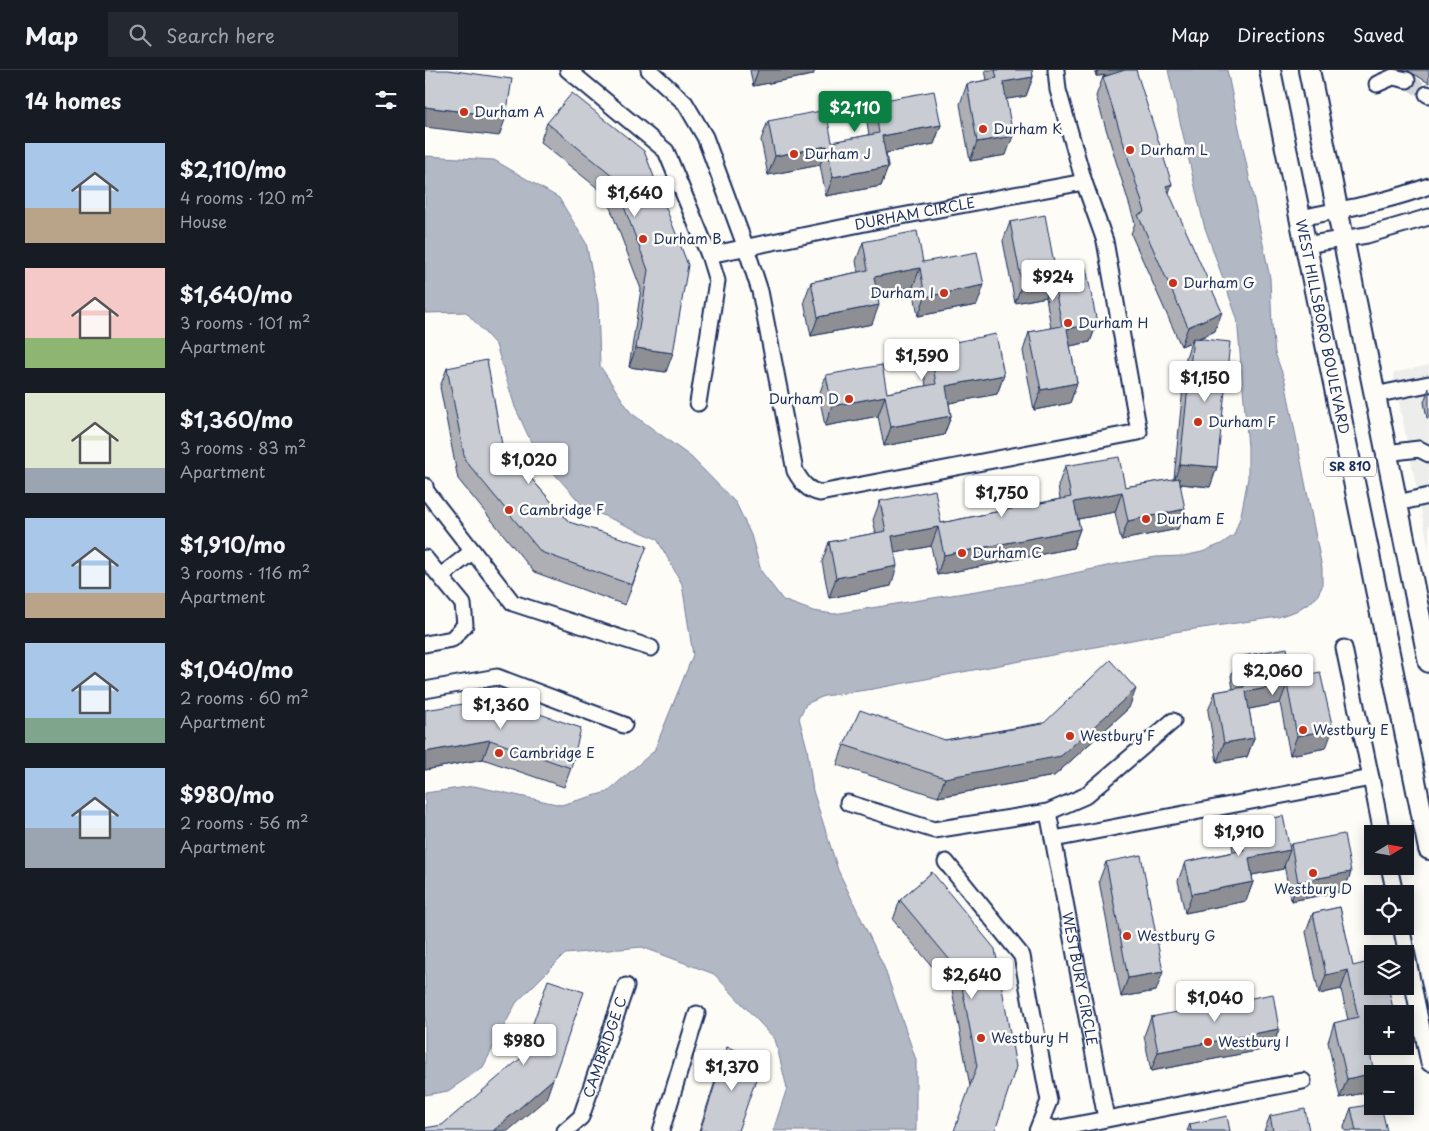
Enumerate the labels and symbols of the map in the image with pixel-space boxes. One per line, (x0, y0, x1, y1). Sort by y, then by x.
pin: $2,110 (814, 90, 896, 133)
place label: Durham A (474, 101, 545, 122)
marker: Durham A (458, 106, 470, 118)
place label: Durham K (993, 118, 1062, 139)
marker: Durham K (977, 123, 989, 135)
place label: Durham L (1140, 139, 1208, 160)
place label: Durham J (804, 143, 871, 164)
marker: Durham L (1124, 144, 1136, 156)
marker: Durham J (788, 148, 800, 160)
pin: $1,640 (594, 176, 676, 218)
street label: DURHAM CIRCLE (852, 191, 977, 235)
street label: WEST HILLSBORO BOULEVARD (1291, 217, 1355, 436)
place label: Durham B (653, 228, 721, 249)
marker: Durham B (637, 233, 649, 245)
pin: $924 (1023, 260, 1083, 302)
place label: Durham G (1183, 272, 1255, 293)
marker: Durham G (1167, 277, 1179, 289)
place label: Durham I (870, 282, 934, 303)
marker: Durham I (938, 287, 950, 299)
place label: Durham H (1078, 312, 1148, 333)
marker: Durham H (1062, 317, 1074, 329)
pin: $1,590 (881, 338, 963, 381)
pin: $1,150 (1164, 360, 1246, 403)
place label: Durham D (768, 388, 839, 409)
marker: Durham D (843, 393, 855, 405)
place label: Durham F (1208, 411, 1276, 432)
marker: Durham F (1192, 416, 1204, 428)
pin: $1,020 (488, 442, 570, 485)
road number: SR 810 (1324, 458, 1376, 477)
pin: $1,750 (961, 476, 1043, 518)
place label: Cambridge F (519, 499, 604, 520)
marker: Cambridge F (503, 504, 515, 516)
place label: Durham E (1156, 508, 1225, 529)
marker: Durham E (1140, 513, 1152, 525)
place label: Durham C (972, 542, 1042, 563)
marker: Durham C (956, 547, 968, 559)
pin: $2,060 (1232, 654, 1314, 696)
pin: $1,360 (460, 688, 542, 730)
place label: Westbury E (1313, 719, 1389, 740)
marker: Westbury E (1297, 724, 1309, 736)
place label: Westbury F (1080, 725, 1155, 746)
marker: Westbury F (1064, 730, 1076, 742)
place label: Cambridge E (509, 742, 595, 763)
marker: Cambridge E (493, 747, 505, 759)
pin: $1,910 (1198, 814, 1280, 857)
north arrow (1364, 825, 1414, 875)
marker: Westbury D (1307, 867, 1319, 879)
place label: Westbury D (1274, 878, 1352, 899)
street label: WESTBURY CIRCLE (1057, 910, 1103, 1048)
place label: Westbury G (1137, 925, 1215, 946)
marker: Westbury G (1121, 930, 1133, 942)
pin: $2,640 (931, 958, 1013, 1000)
pin: $1,040 (1174, 980, 1256, 1023)
street label: CAMBRIDGE C (577, 994, 632, 1101)
pin: $980 (494, 1024, 554, 1066)
place label: Westbury H (991, 1027, 1069, 1048)
place label: Westbury I (1218, 1031, 1289, 1052)
marker: Westbury H (975, 1032, 987, 1044)
marker: Westbury I (1202, 1036, 1214, 1048)
pin: $1,370 (691, 1050, 773, 1092)

